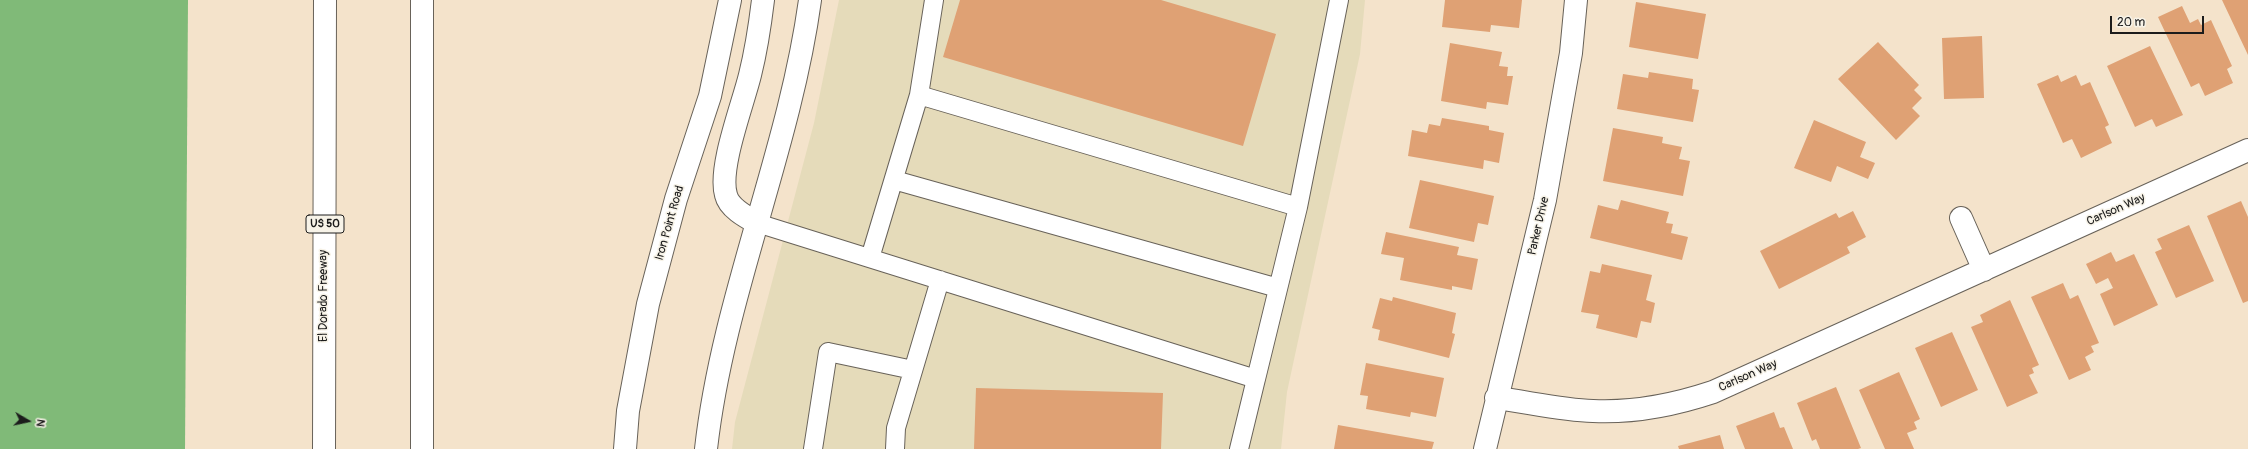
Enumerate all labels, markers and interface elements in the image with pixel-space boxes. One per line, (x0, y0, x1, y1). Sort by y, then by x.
scale bar (2112, 8, 2206, 34)
text: 20 m (2117, 15, 2145, 30)
street label: Iron Point Road (652, 184, 688, 262)
street label: Carlson Way (2085, 191, 2147, 229)
street label: Parker Drive (1525, 195, 1553, 257)
road number: US 50 (306, 215, 344, 233)
street label: El Dorado Freeway (317, 250, 331, 342)
street label: Carlson Way (1717, 357, 1779, 395)
north arrow (8, 401, 48, 441)
text: N (33, 418, 47, 428)

